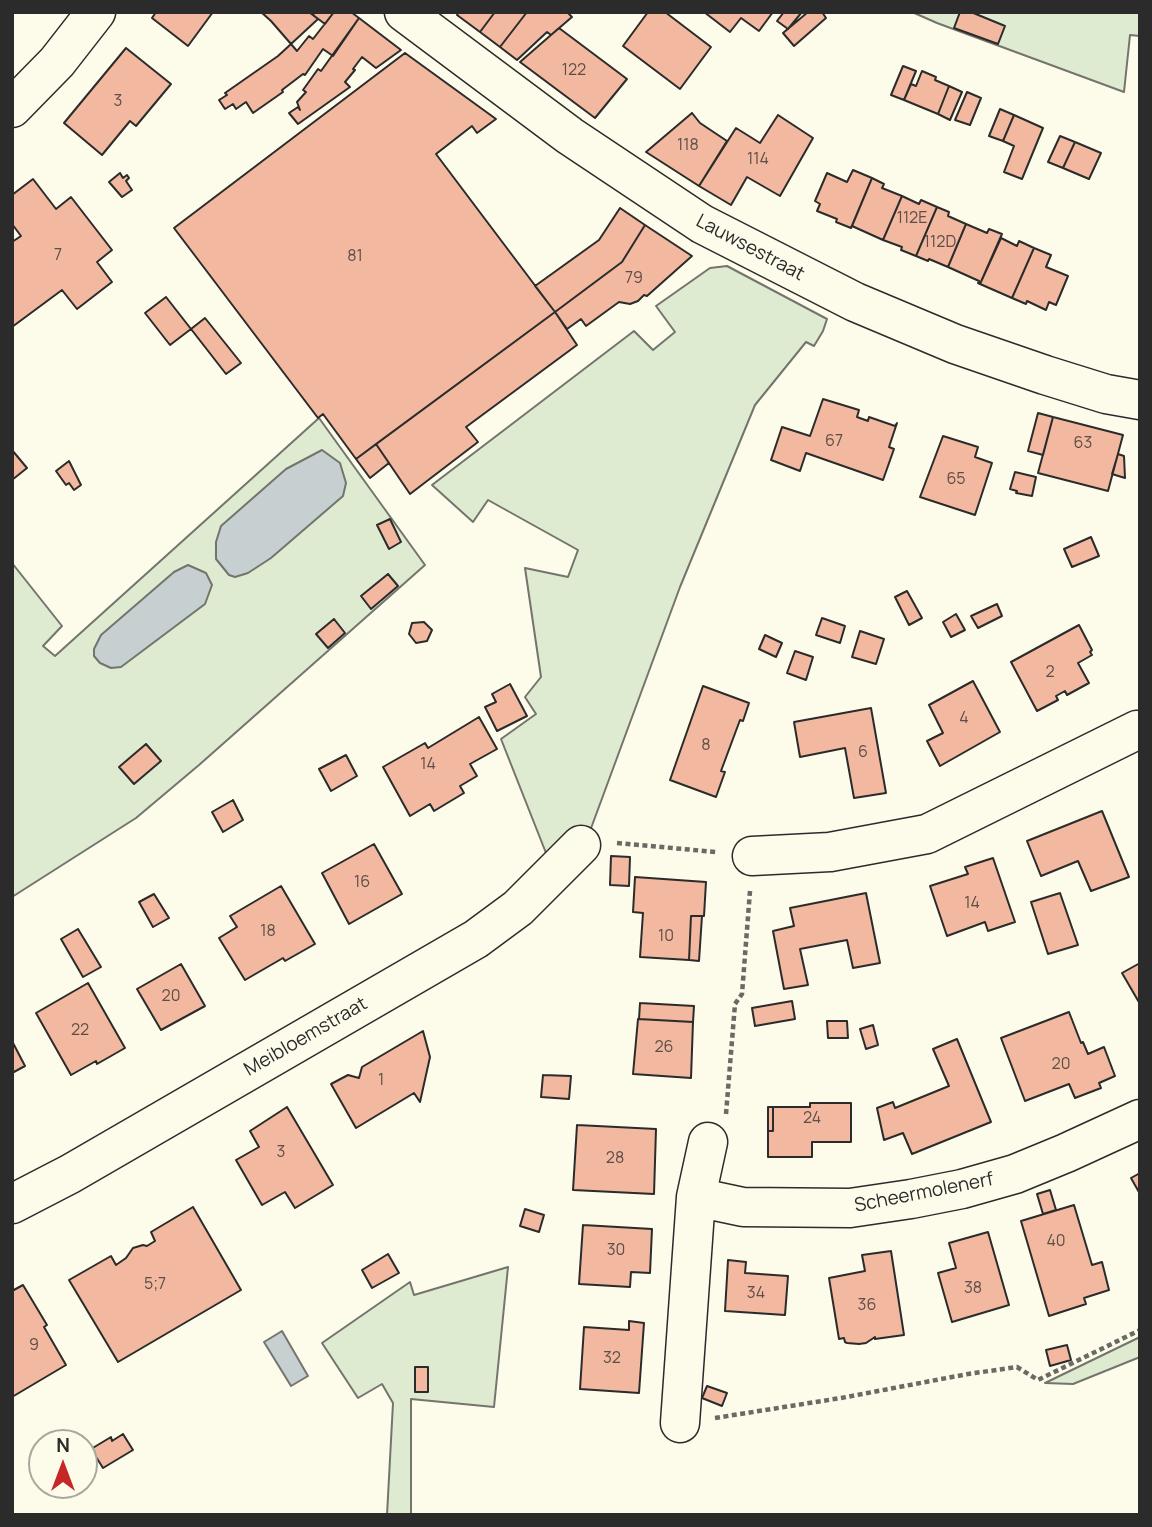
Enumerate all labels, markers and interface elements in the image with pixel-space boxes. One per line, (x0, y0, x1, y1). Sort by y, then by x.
house number: 122 (562, 61, 586, 81)
house number: 3 (114, 92, 122, 112)
house number: 118 (677, 136, 699, 156)
house number: 114 (747, 150, 769, 170)
house number: 112E (897, 209, 927, 229)
street label: Lauwsestraat (692, 210, 808, 286)
house number: 112D (924, 233, 956, 253)
house number: 7 (54, 246, 62, 266)
house number: 81 (347, 247, 363, 267)
house number: 79 (625, 269, 643, 289)
house number: 67 (825, 432, 843, 452)
house number: 63 (1074, 434, 1092, 454)
house number: 65 (946, 470, 966, 490)
house number: 2 (1045, 663, 1055, 683)
house number: 4 (959, 709, 969, 729)
house number: 8 (701, 736, 711, 756)
house number: 6 (858, 743, 868, 763)
house number: 14 (420, 755, 436, 775)
house number: 16 (354, 873, 370, 893)
house number: 14 (964, 894, 980, 914)
house number: 18 (260, 922, 276, 942)
house number: 10 (658, 927, 674, 947)
house number: 20 (162, 987, 180, 1007)
street label: Meibloemstraat (240, 993, 372, 1081)
house number: 22 (71, 1021, 89, 1041)
house number: 26 (654, 1038, 674, 1058)
house number: 20 (1052, 1055, 1070, 1075)
house number: 1 (378, 1071, 384, 1091)
house number: 24 (803, 1109, 821, 1129)
house number: 3 (277, 1143, 285, 1163)
house number: 28 (606, 1149, 624, 1169)
street label: Scheermolenerf (853, 1168, 995, 1218)
house number: 40 (1046, 1232, 1066, 1252)
house number: 30 (607, 1241, 625, 1261)
house number: 5;7 (144, 1275, 166, 1295)
house number: 38 (964, 1279, 982, 1299)
house number: 34 (747, 1284, 765, 1304)
house number: 36 (858, 1296, 876, 1316)
house number: 9 (29, 1336, 39, 1356)
house number: 32 (603, 1349, 621, 1369)
north arrow (28, 1429, 98, 1499)
text: N (56, 1432, 70, 1458)

